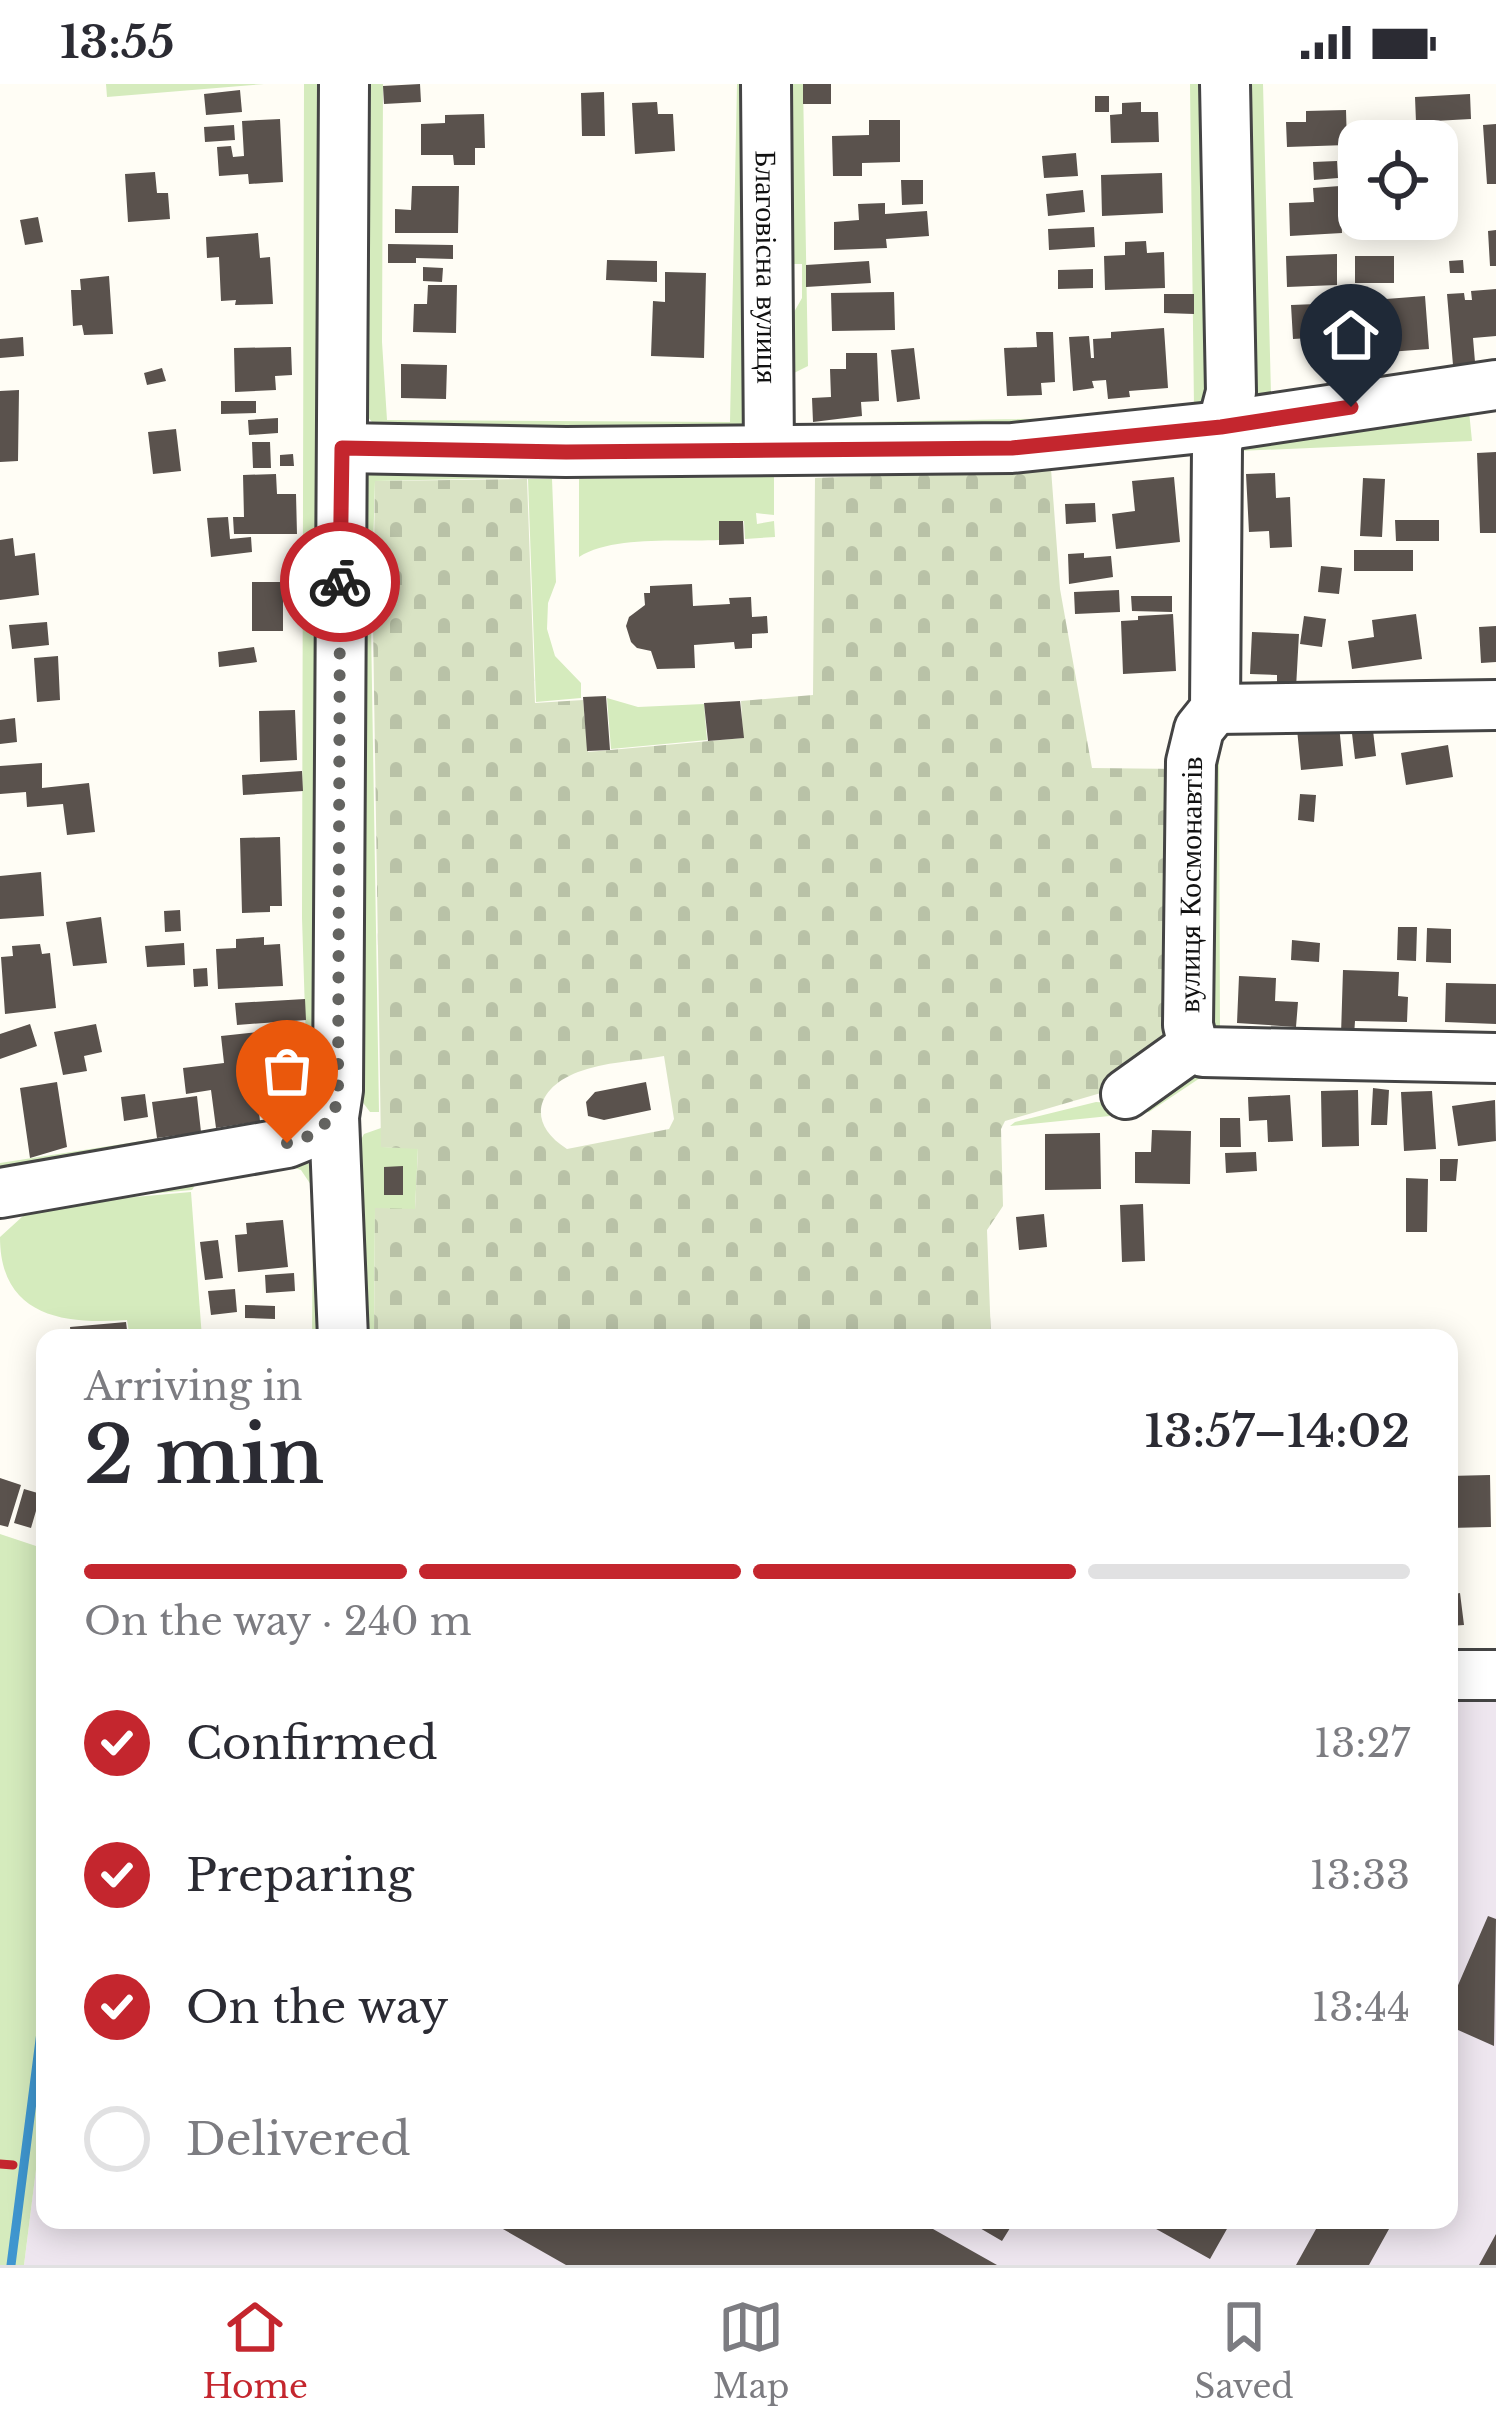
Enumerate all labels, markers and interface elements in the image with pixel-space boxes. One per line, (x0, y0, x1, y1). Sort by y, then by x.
text: 13:55 (60, 14, 175, 70)
map controls (1338, 120, 1458, 240)
button: locate (1338, 120, 1458, 240)
street label: Благовісна вулиця (748, 150, 787, 384)
pin (1300, 284, 1402, 407)
icon: home (1318, 302, 1384, 368)
courier (280, 522, 400, 642)
icon: bike (307, 549, 373, 615)
street label: вулиця Космонавтів (1170, 756, 1210, 1013)
pin (236, 1020, 338, 1143)
icon: bag (254, 1038, 320, 1104)
text: Arriving in (84, 1362, 303, 1411)
text: 13:57–14:02 (1144, 1403, 1410, 1459)
text: 2 min (84, 1407, 324, 1504)
text: On the way · 240 m (84, 1597, 472, 1646)
icon: check (84, 1710, 150, 1776)
text: Confirmed (186, 1715, 438, 1771)
text: 13:27 (1314, 1719, 1410, 1768)
icon: check (84, 1842, 150, 1908)
text: Preparing (186, 1847, 414, 1903)
text: 13:33 (1309, 1851, 1410, 1900)
icon: check (84, 1974, 150, 2040)
text: On the way (186, 1979, 449, 2035)
text: 13:44 (1312, 1983, 1410, 2032)
text: Delivered (186, 2111, 411, 2167)
tab: Home (202, 2294, 308, 2407)
tab: Map (713, 2294, 789, 2407)
tab: Saved (1194, 2294, 1294, 2407)

